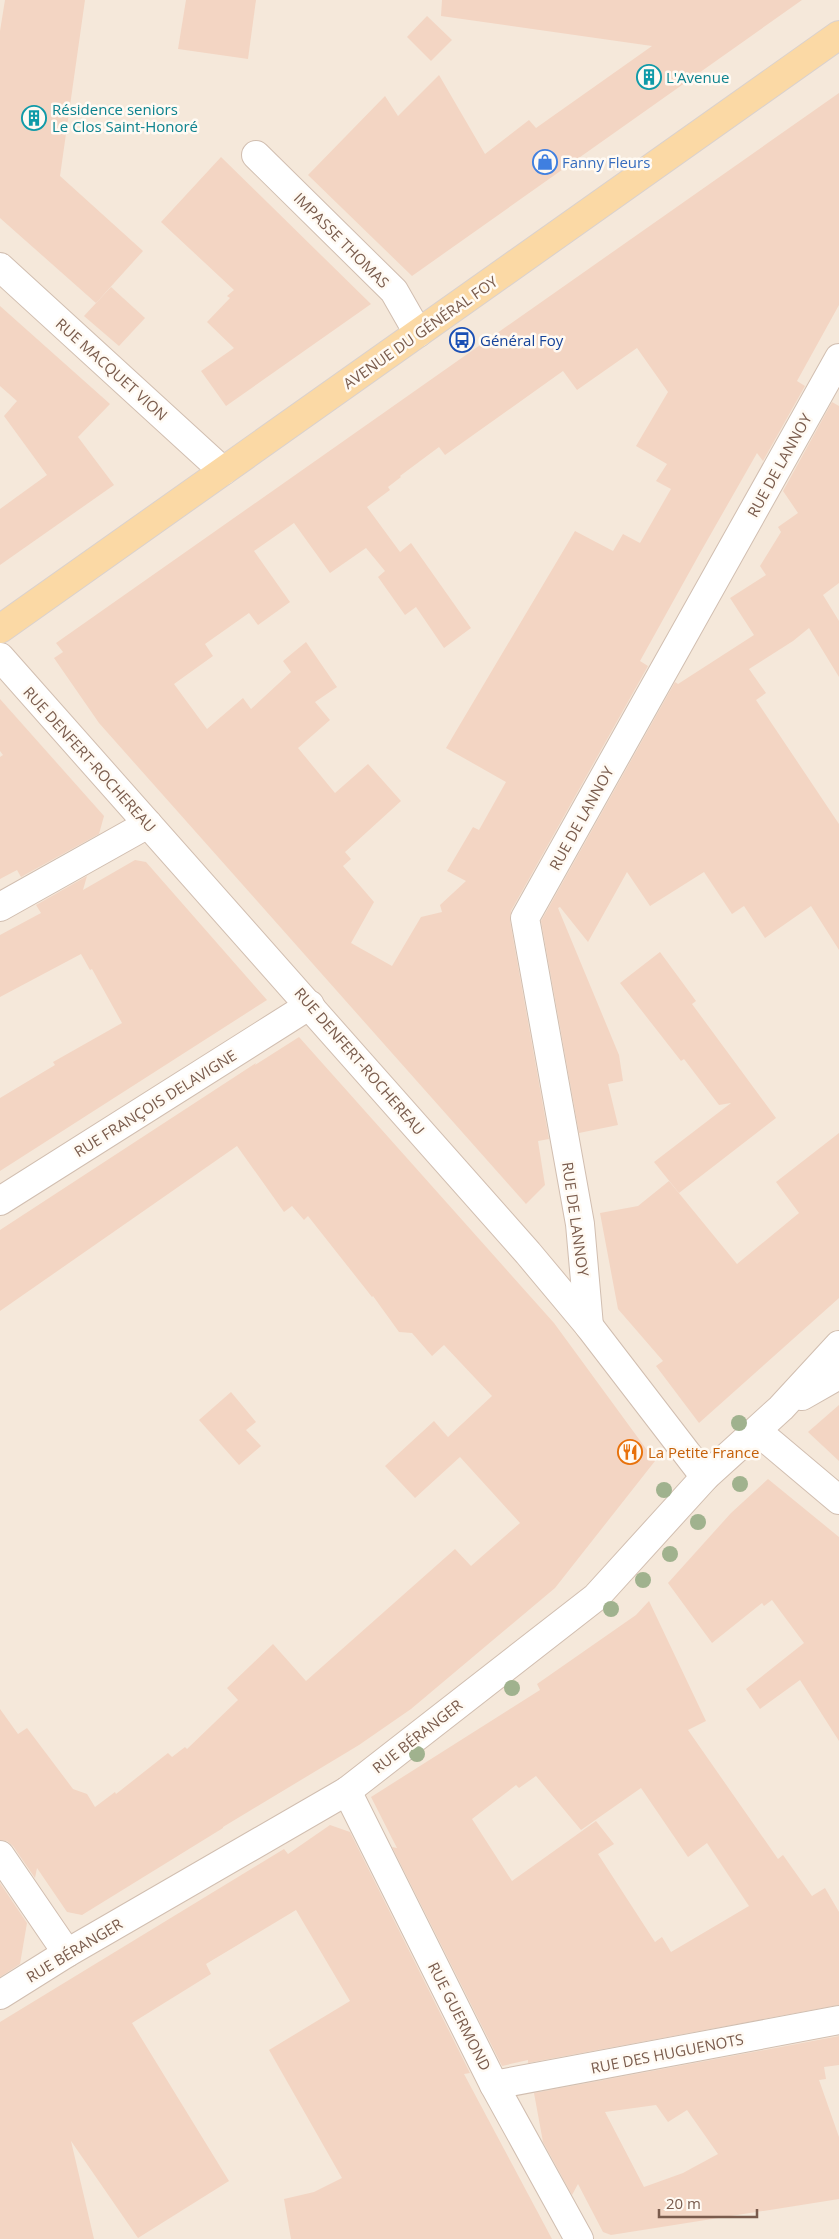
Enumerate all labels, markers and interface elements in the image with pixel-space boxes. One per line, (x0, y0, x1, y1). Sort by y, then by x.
building icon: L'Avenue (636, 64, 662, 90)
place label: L'Avenue (666, 67, 729, 87)
place label: Résidence seniors Le Clos Saint-Honoré (52, 99, 198, 136)
building icon: Résidence seniors Le Clos Saint-Honoré (21, 105, 47, 131)
shop icon: Fanny Fleurs (532, 149, 558, 175)
place label: Fanny Fleurs (562, 152, 650, 172)
street label: IMPASSE THOMAS (290, 188, 394, 292)
street label: AVENUE DU GÉNÉRAL FOY (339, 271, 502, 393)
street label: RUE MACQUET VION (52, 313, 172, 425)
bus stop icon: Général Foy (449, 327, 475, 353)
place label: Général Foy (480, 330, 564, 350)
street label: RUE DE LANNOY (742, 409, 816, 520)
street label: RUE DENFERT-ROCHEREAU (19, 682, 161, 836)
street label: RUE DE LANNOY (544, 762, 618, 873)
street label: RUE DENFERT-ROCHEREAU (290, 983, 430, 1139)
street label: RUE FRANÇOIS DELAVIGNE (70, 1045, 240, 1161)
street label: RUE DE LANNOY (558, 1160, 594, 1278)
restaurant icon: La Petite France (617, 1439, 643, 1465)
place label: La Petite France (648, 1442, 759, 1462)
street label: RUE BÉRANGER (368, 1694, 467, 1777)
street label: RUE BÉRANGER (22, 1913, 126, 1987)
street label: RUE GUERMOND (424, 1958, 496, 2074)
street label: RUE DES HUGUENOTS (589, 2028, 745, 2078)
scale bar (659, 2186, 756, 2218)
text: 20 m (666, 2193, 701, 2213)

